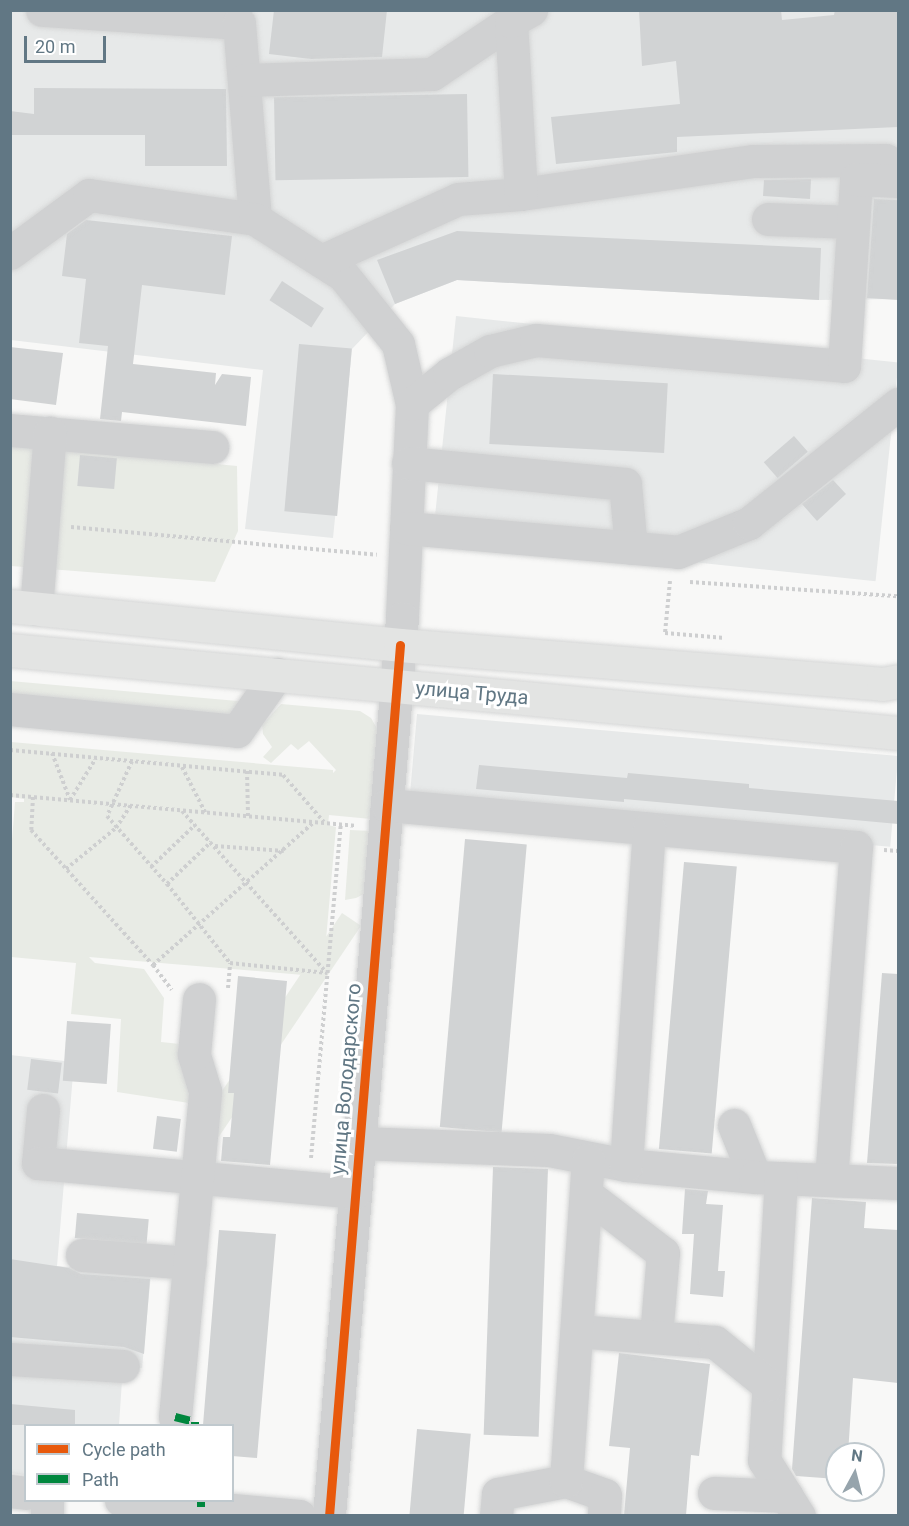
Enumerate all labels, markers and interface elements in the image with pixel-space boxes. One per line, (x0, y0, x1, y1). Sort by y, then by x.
scale bar (27, 24, 110, 62)
text: 20 m (35, 36, 75, 57)
street label: улица Труда (414, 676, 530, 710)
street label: улица Володарского (326, 982, 366, 1176)
legend (24, 1424, 234, 1502)
text: Cycle path (82, 1439, 166, 1460)
north arrow (825, 1442, 885, 1502)
text: N (850, 1446, 864, 1466)
text: Path (82, 1469, 119, 1490)

